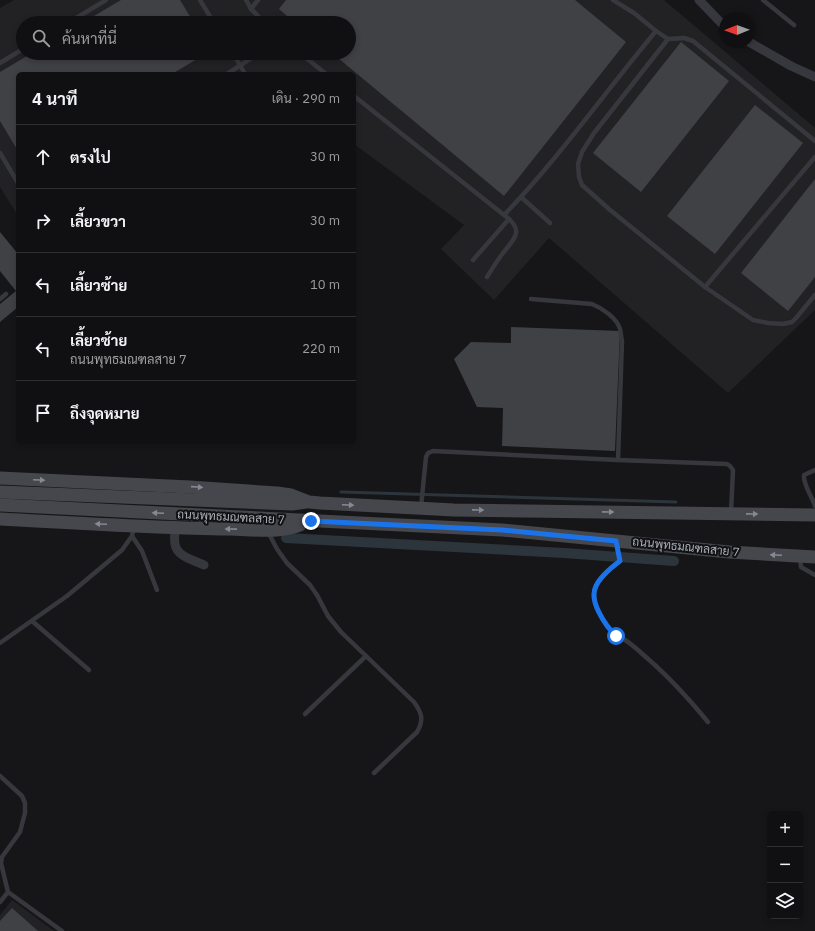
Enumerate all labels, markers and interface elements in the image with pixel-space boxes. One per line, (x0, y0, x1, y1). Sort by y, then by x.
north arrow (719, 12, 755, 48)
search box (16, 16, 356, 60)
icon: search (30, 27, 52, 49)
text: ค้นหาที่นี่ (62, 29, 117, 48)
text: 4 นาที (32, 88, 77, 110)
text: เดิน · 290 m (272, 90, 340, 107)
icon: ahead (32, 146, 54, 168)
text: ตรงไป (70, 148, 111, 167)
text: 30 m (310, 148, 340, 165)
icon: right (32, 210, 54, 232)
text: เลี้ยวขวา (70, 212, 126, 231)
text: 30 m (310, 212, 340, 229)
icon: left (32, 274, 54, 296)
text: เลี้ยวซ้าย (70, 276, 127, 295)
text: 10 m (310, 276, 340, 293)
text: เลี้ยวซ้าย (70, 331, 127, 350)
icon: left (32, 338, 54, 360)
text: 220 m (302, 340, 340, 357)
text: ถนนพุทธมณฑลสาย 7 (70, 351, 187, 368)
icon: arrive (32, 402, 54, 424)
text: ถึงจุดหมาย (70, 404, 140, 423)
one-way arrow (33, 477, 46, 483)
one-way arrow (191, 484, 203, 491)
one-way arrow (342, 501, 354, 508)
street label: ถนนพุทธมณฑลสาย 7 (177, 506, 285, 529)
one-way arrow (472, 507, 485, 513)
one-way arrow (602, 509, 615, 515)
one-way arrow (152, 510, 164, 517)
one-way arrow (746, 511, 759, 517)
route end (302, 512, 320, 530)
one-way arrow (94, 521, 107, 527)
one-way arrow (224, 526, 237, 532)
street label: ถนนพุทธมณฑลสาย 7 (631, 533, 740, 562)
one-way arrow (769, 552, 782, 558)
route start (607, 627, 625, 645)
map controls (767, 811, 803, 919)
button: + (767, 811, 803, 847)
button: − (767, 847, 803, 883)
button: layers (767, 883, 803, 919)

